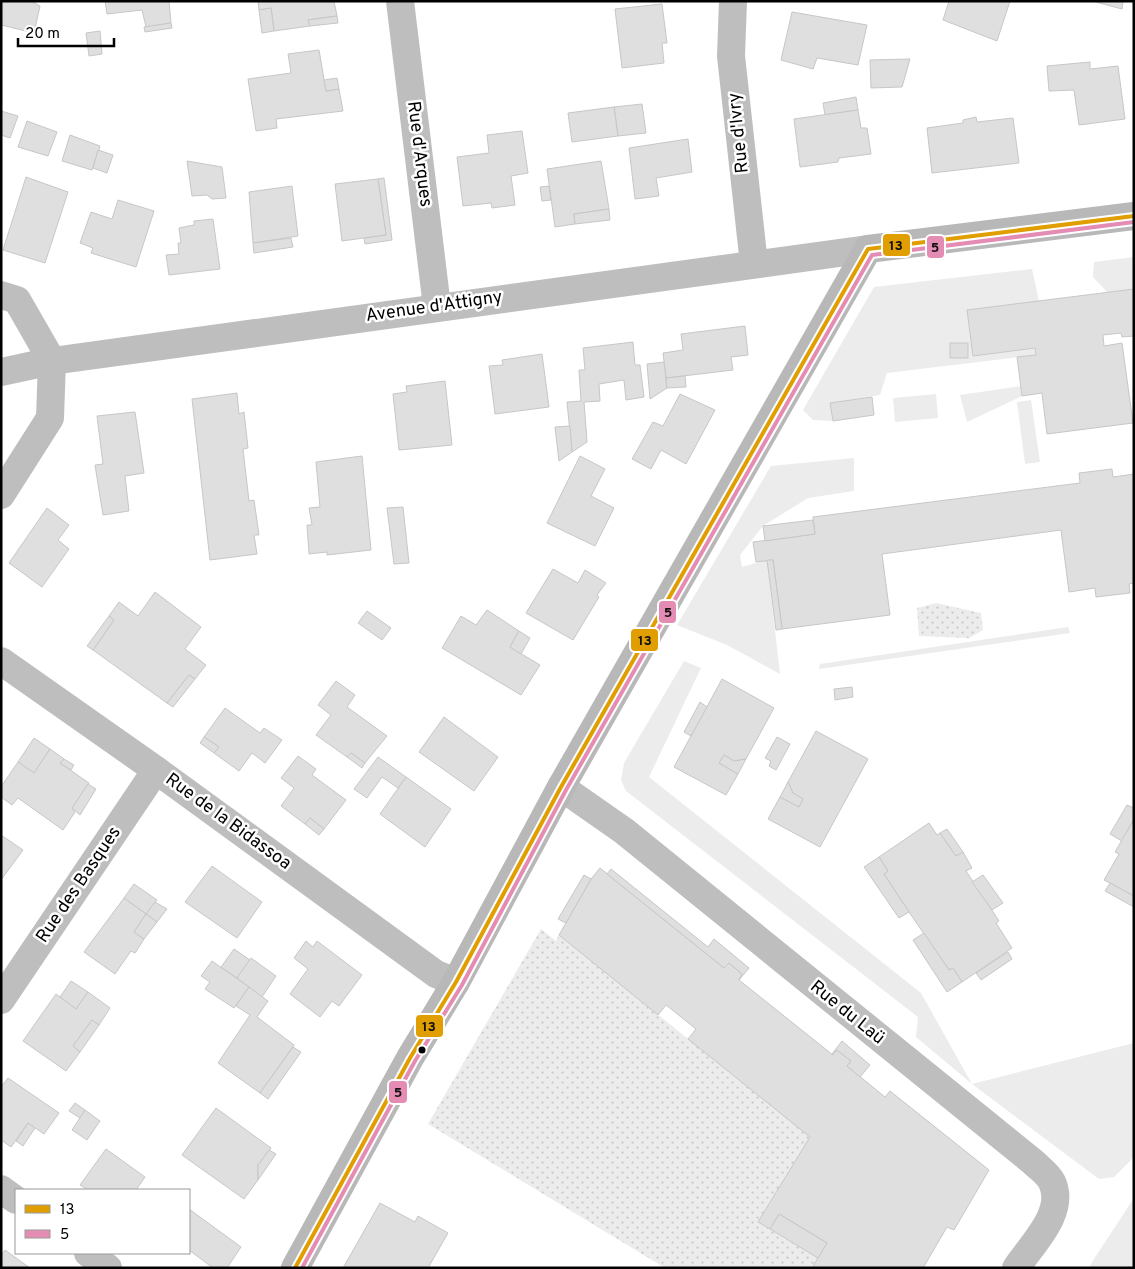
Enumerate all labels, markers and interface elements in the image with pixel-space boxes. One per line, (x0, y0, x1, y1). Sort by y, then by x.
scale bar (18, 15, 114, 47)
text: 20 m (25, 25, 60, 44)
street label: Rue d'Ivry (723, 92, 755, 174)
street label: Rue d'Arques (401, 100, 437, 208)
line badge: 13 (882, 233, 911, 257)
line badge: 5 (926, 235, 945, 259)
text: 13 (889, 238, 903, 255)
text: 5 (931, 240, 939, 257)
street label: Avenue d'Attigny (364, 286, 504, 328)
line badge: 5 (658, 600, 677, 624)
text: 5 (664, 605, 672, 622)
line badge: 13 (630, 628, 659, 652)
text: 13 (638, 633, 652, 650)
street label: Rue de la Bidassoa (160, 768, 296, 876)
street label: Rue des Basques (32, 822, 126, 948)
street label: Rue du Laü (805, 976, 889, 1050)
line badge: 13 (415, 1014, 444, 1038)
text: 13 (422, 1019, 436, 1036)
unlabelled marker (417, 1045, 427, 1055)
line badge: 5 (388, 1080, 408, 1104)
text: 5 (394, 1085, 402, 1102)
legend (15, 1189, 190, 1254)
text: 13 (60, 1201, 75, 1220)
text: 5 (60, 1226, 69, 1245)

